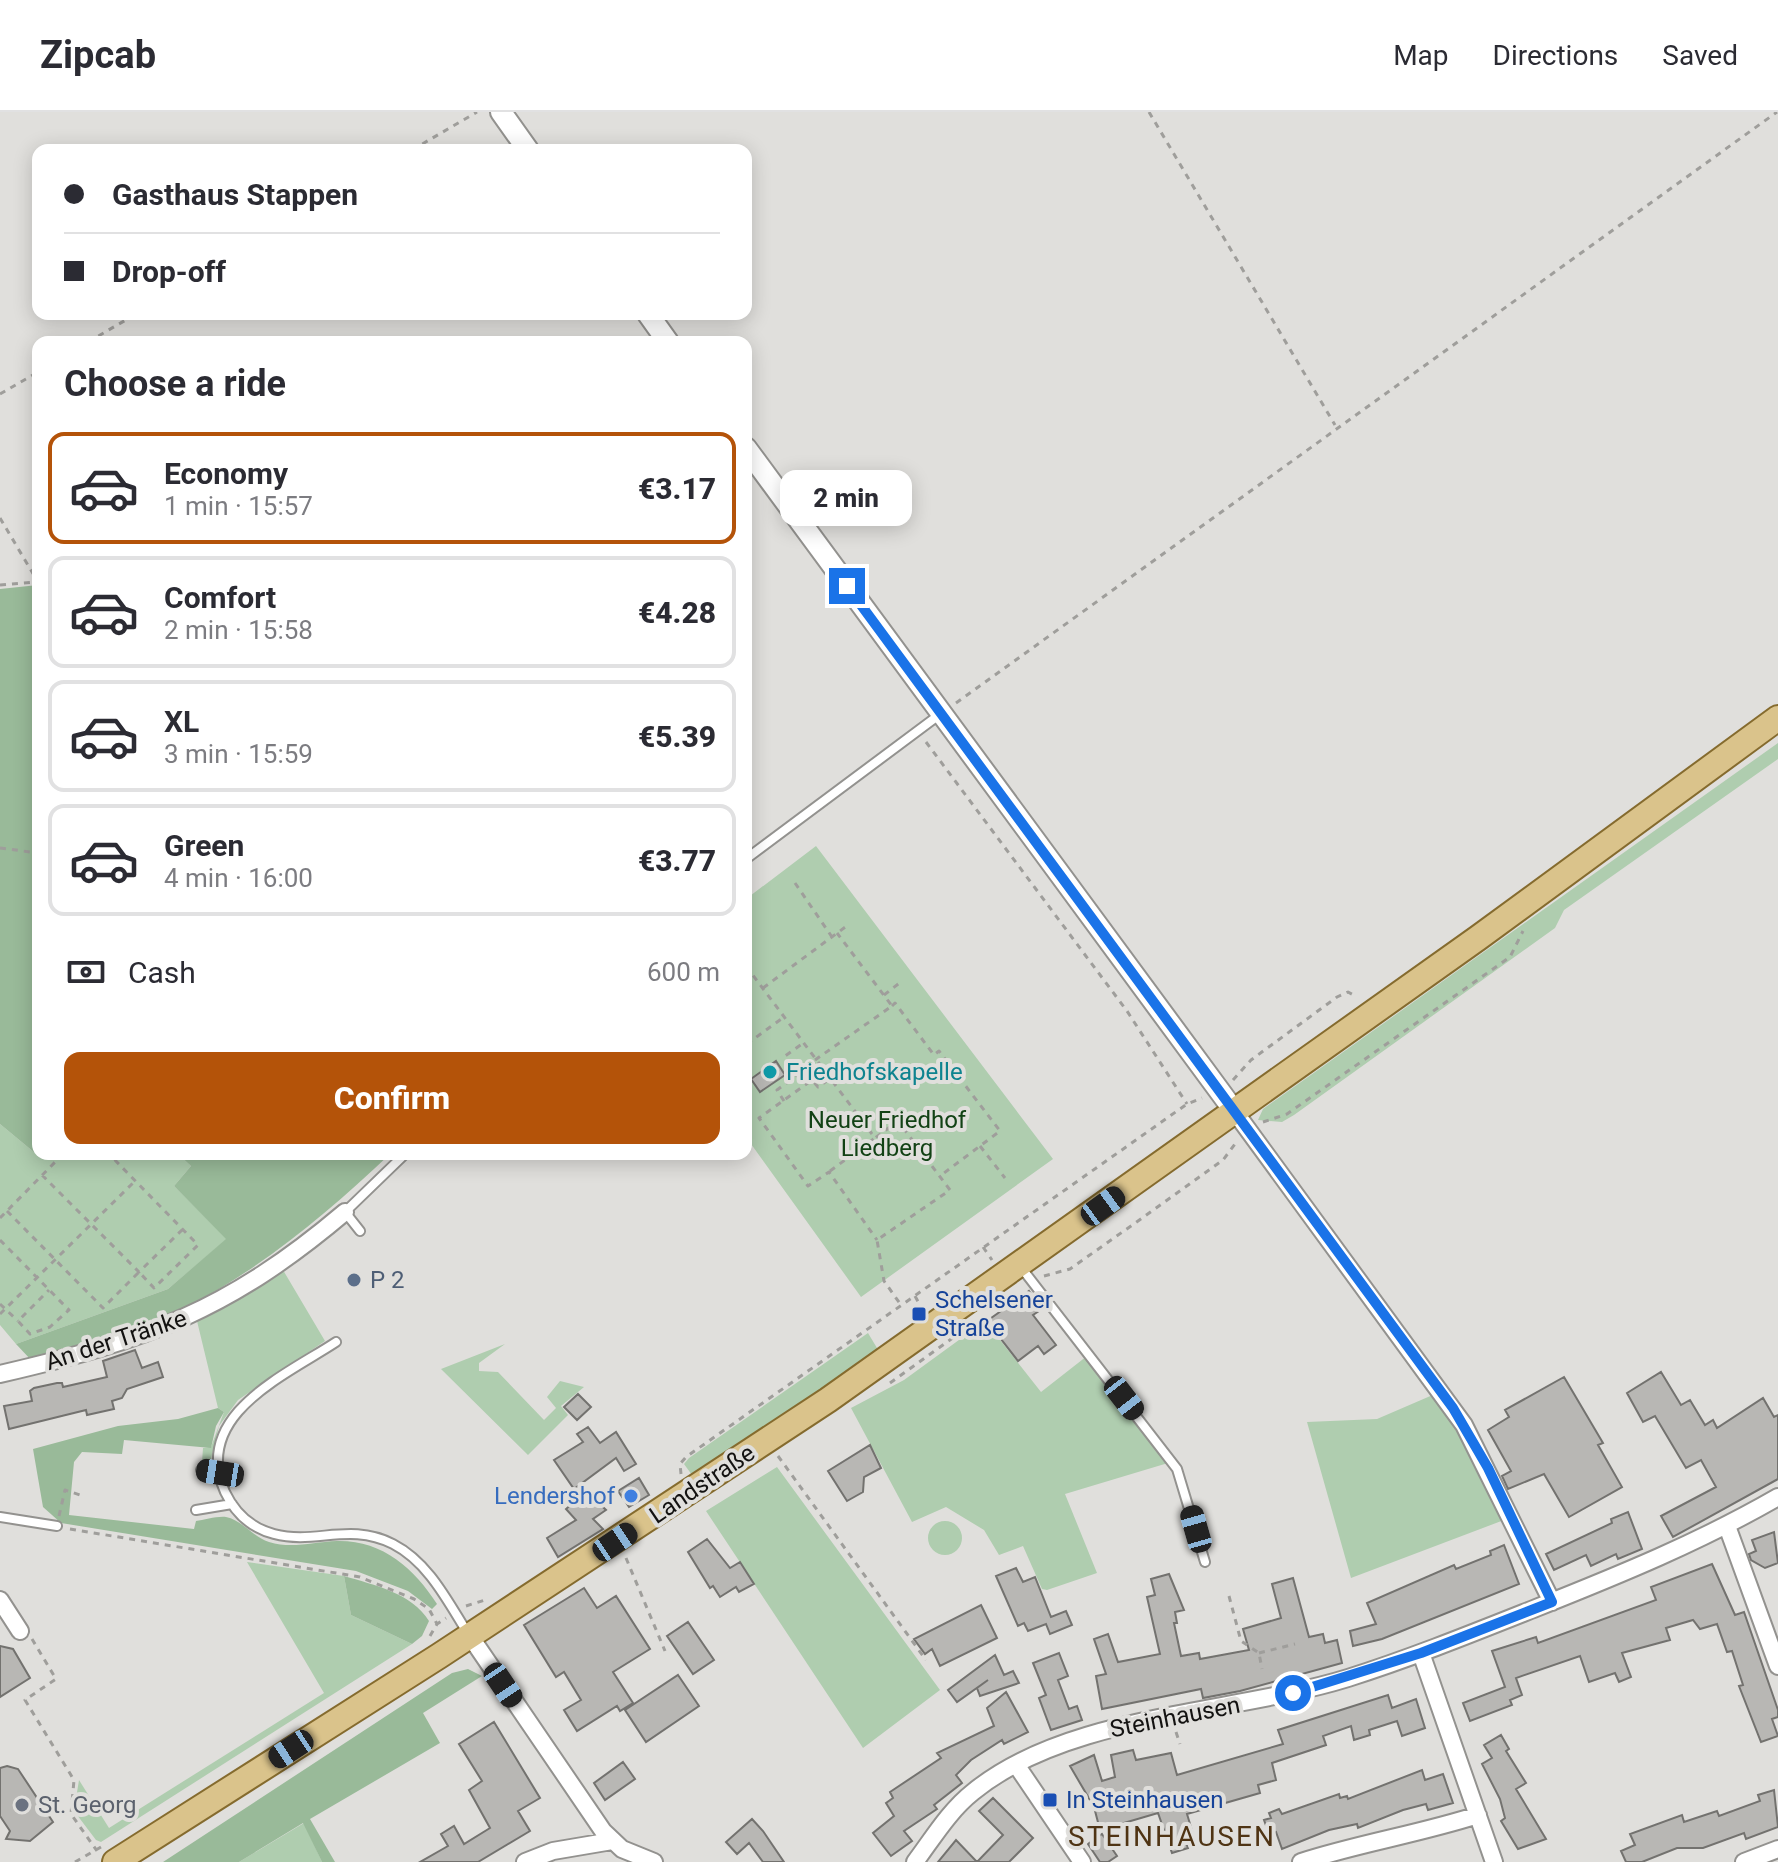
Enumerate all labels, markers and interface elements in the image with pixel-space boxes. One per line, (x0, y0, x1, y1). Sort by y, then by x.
text: Zipcab (40, 33, 156, 77)
text: Map (1393, 39, 1449, 72)
text: Directions (1493, 39, 1618, 72)
text: Saved (1662, 39, 1738, 72)
text: Gasthaus Stappen (112, 177, 358, 212)
text: Drop-off (112, 254, 226, 289)
text: Choose a ride (64, 363, 286, 405)
icon: car (68, 452, 140, 524)
text: Economy (164, 456, 288, 491)
callout: 2 min (781, 470, 913, 526)
text: €3.17 (638, 471, 716, 506)
text: 2 min (813, 483, 879, 513)
text: 1 min · 15:57 (164, 491, 313, 521)
route end (829, 568, 865, 604)
icon: car (68, 576, 140, 648)
text: Comfort (164, 580, 276, 615)
text: €4.28 (638, 595, 716, 630)
text: 2 min · 15:58 (164, 615, 313, 645)
icon: car (68, 700, 140, 772)
text: XL (164, 704, 199, 739)
text: €5.39 (638, 719, 716, 754)
text: 3 min · 15:59 (164, 739, 313, 769)
icon: car (68, 824, 140, 896)
text: Green (164, 828, 244, 863)
text: €3.77 (638, 843, 716, 878)
text: 4 min · 16:00 (164, 863, 313, 893)
icon: cash (64, 950, 108, 994)
text: Cash (128, 955, 196, 990)
text: 600 m (647, 957, 720, 987)
button: Confirm (64, 1052, 720, 1144)
place label: Friedhofskapelle (786, 1058, 963, 1086)
marker: Friedhofskapelle (761, 1063, 779, 1081)
park label: Neuer Friedhof Liedberg (808, 1106, 967, 1162)
car (1077, 1182, 1129, 1230)
place label: P 2 (370, 1266, 405, 1294)
marker: P 2 (345, 1271, 363, 1289)
place label: Schelsener Straße (935, 1286, 1053, 1342)
street label: An der Tränke (42, 1304, 190, 1376)
marker: Schelsener Straße (910, 1305, 928, 1323)
car (1100, 1372, 1148, 1424)
street label: Landstraße (644, 1439, 760, 1529)
car (194, 1457, 246, 1489)
place label: Lendershof (494, 1482, 616, 1510)
marker: Lendershof (622, 1487, 640, 1505)
car (1178, 1503, 1214, 1555)
car (588, 1519, 642, 1565)
car (480, 1658, 526, 1712)
route start (1275, 1675, 1311, 1711)
street label: Steinhausen (1108, 1691, 1242, 1743)
car (264, 1726, 318, 1772)
place label: In Steinhausen (1066, 1786, 1224, 1814)
place label: St. Georg (38, 1791, 137, 1819)
marker: In Steinhausen (1041, 1791, 1059, 1809)
marker: St. Georg (13, 1796, 31, 1814)
district label: STEINHAUSEN (1068, 1820, 1276, 1853)

